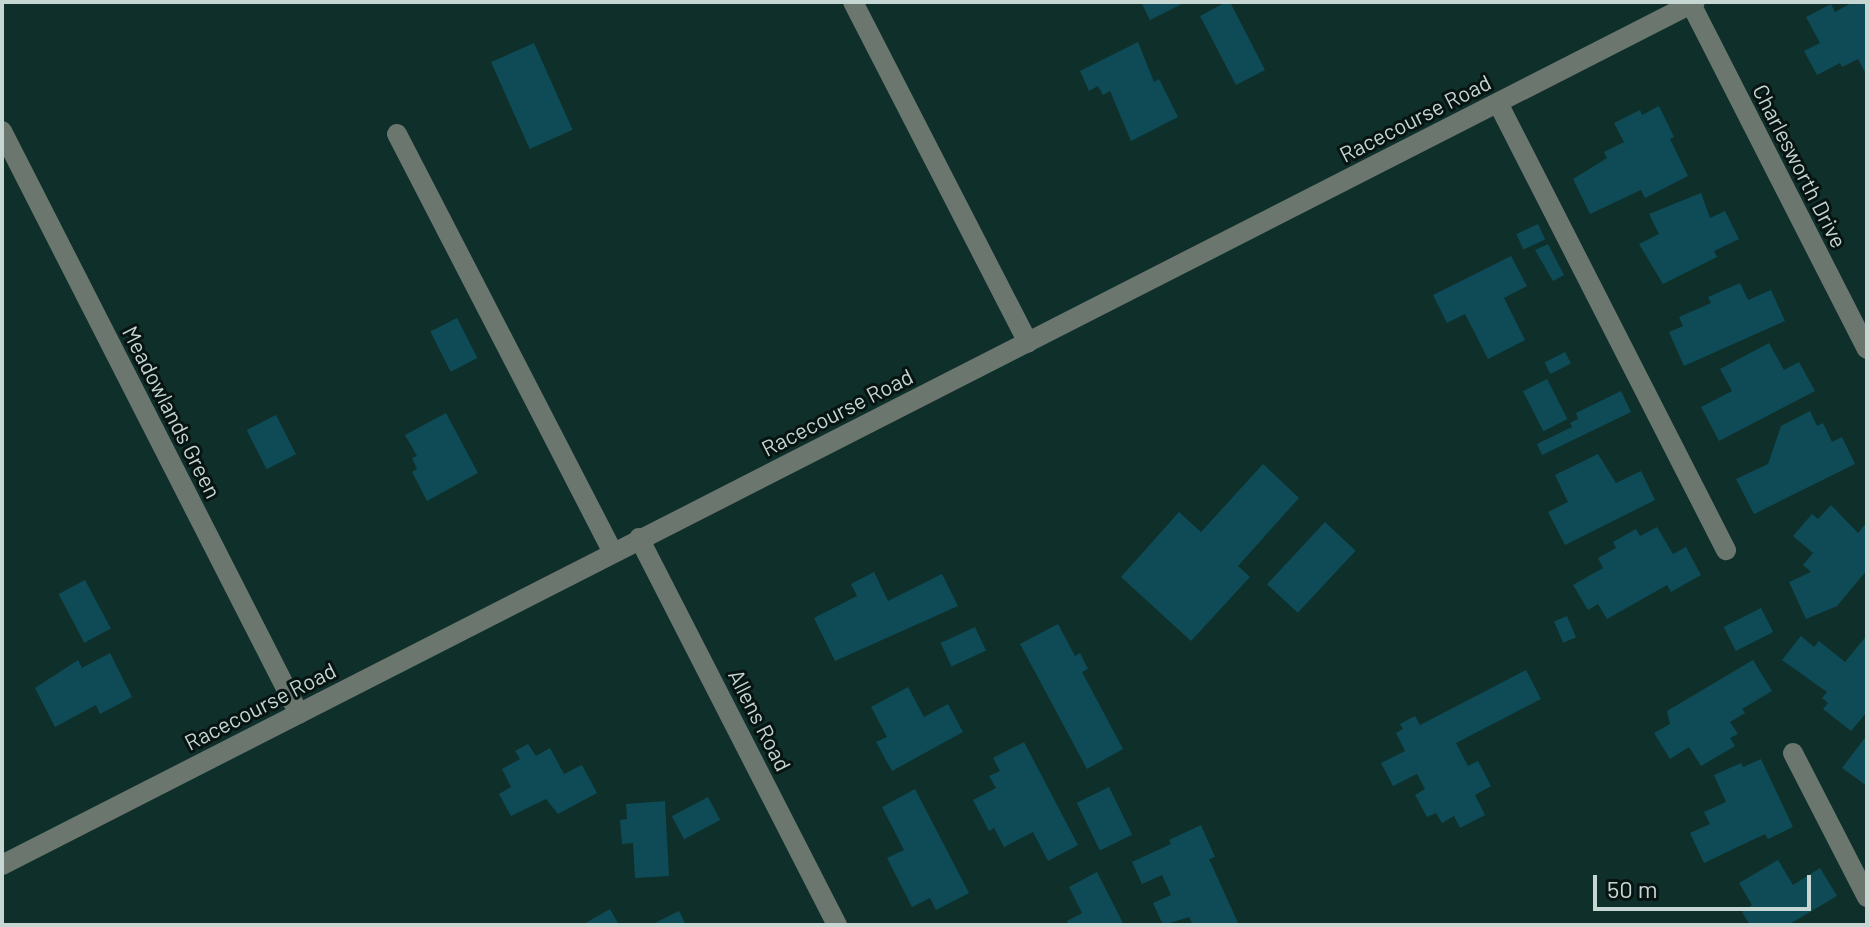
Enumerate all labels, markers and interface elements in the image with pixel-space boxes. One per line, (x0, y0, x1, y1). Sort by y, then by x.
street label: Racecourse Road (1335, 68, 1495, 168)
street label: Charlesworth Drive (1747, 80, 1853, 252)
street label: Meadowlands Green (117, 321, 227, 503)
street label: Racecourse Road (757, 362, 917, 462)
street label: Racecourse Road (180, 656, 340, 756)
street label: Allens Road (723, 665, 797, 775)
scale bar (1597, 859, 1815, 909)
text: 50 m (1607, 874, 1658, 903)

